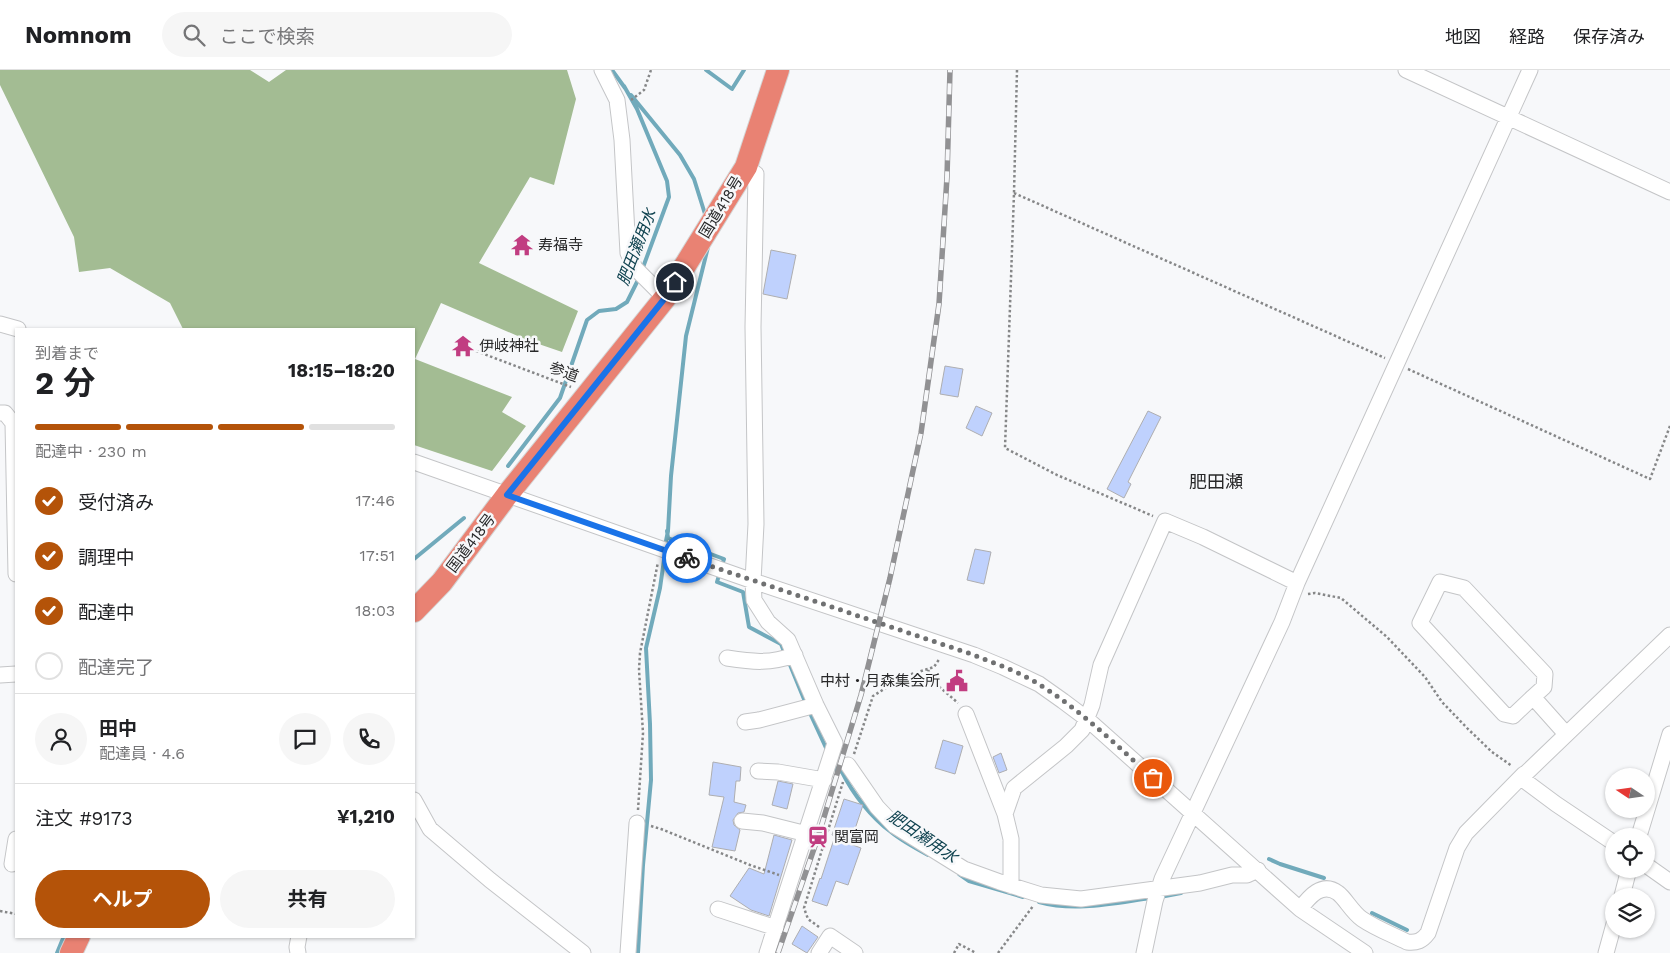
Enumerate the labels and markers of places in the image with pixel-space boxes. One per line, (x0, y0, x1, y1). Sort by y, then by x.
temple icon: 寿福寺 (509, 232, 535, 258)
place label: 寿福寺 (538, 236, 583, 254)
pin (654, 261, 696, 303)
temple icon: 伊岐神社 (450, 333, 476, 359)
place label: 伊岐神社 (479, 337, 539, 355)
public building icon: 中村・月森集会所 (944, 668, 970, 694)
place label: 中村・月森集会所 (820, 672, 940, 690)
pin (1132, 757, 1174, 799)
station icon: 関富岡 (805, 824, 831, 850)
place label: 関富岡 (834, 828, 879, 846)

